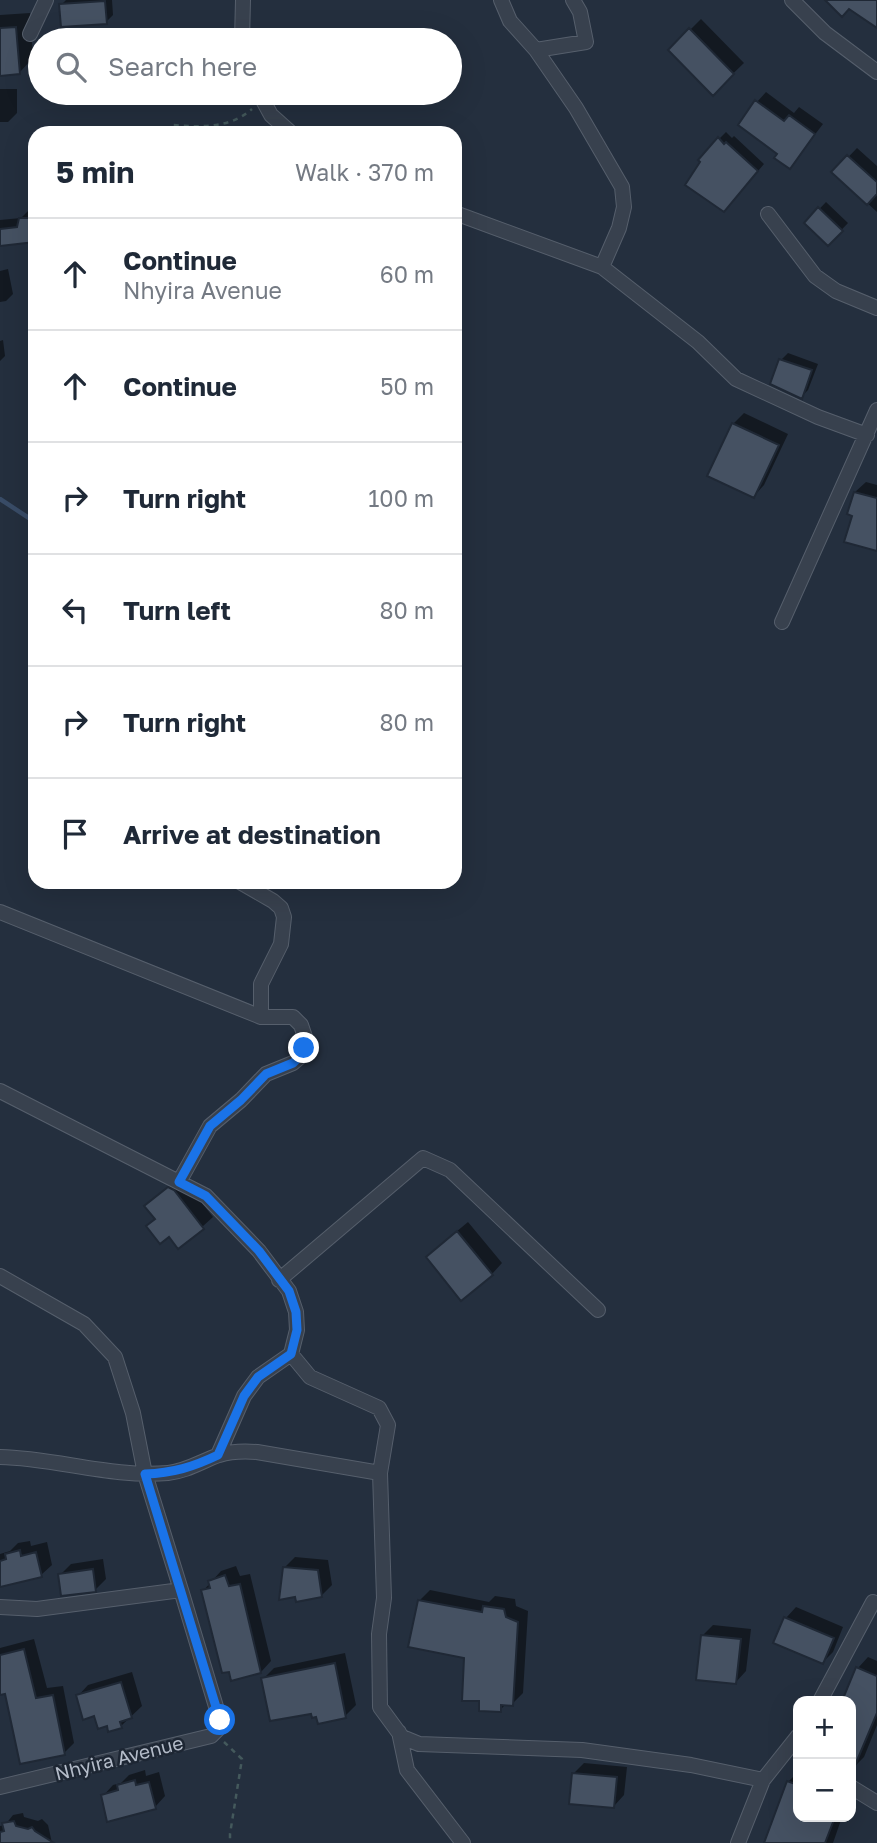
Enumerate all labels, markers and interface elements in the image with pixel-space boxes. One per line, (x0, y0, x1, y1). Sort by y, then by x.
search box (28, 28, 462, 105)
icon: search (52, 48, 90, 86)
text: Search here (108, 51, 257, 82)
text: 5 min (56, 154, 134, 190)
text: Walk · 370 m (295, 158, 434, 186)
text: Continue (123, 245, 237, 276)
icon: ahead (56, 255, 94, 293)
text: 60 m (380, 260, 434, 288)
text: Nhyira Avenue (123, 276, 282, 304)
icon: ahead (56, 367, 94, 405)
text: Continue (123, 371, 237, 402)
text: 50 m (380, 372, 434, 400)
icon: right (56, 479, 94, 517)
text: Turn right (123, 483, 246, 514)
text: 100 m (368, 484, 434, 512)
icon: left (56, 591, 94, 629)
text: Turn left (123, 595, 231, 626)
text: 80 m (380, 596, 434, 624)
icon: right (56, 703, 94, 741)
text: Turn right (123, 707, 246, 738)
text: 80 m (380, 708, 434, 736)
icon: arrive (56, 815, 94, 853)
text: Arrive at destination (123, 819, 381, 850)
route end (288, 1032, 319, 1063)
map controls (793, 1696, 856, 1822)
button: + (793, 1696, 856, 1759)
route start (204, 1704, 235, 1735)
street label: Nhyira Avenue (52, 1730, 185, 1785)
button: − (793, 1759, 856, 1822)

